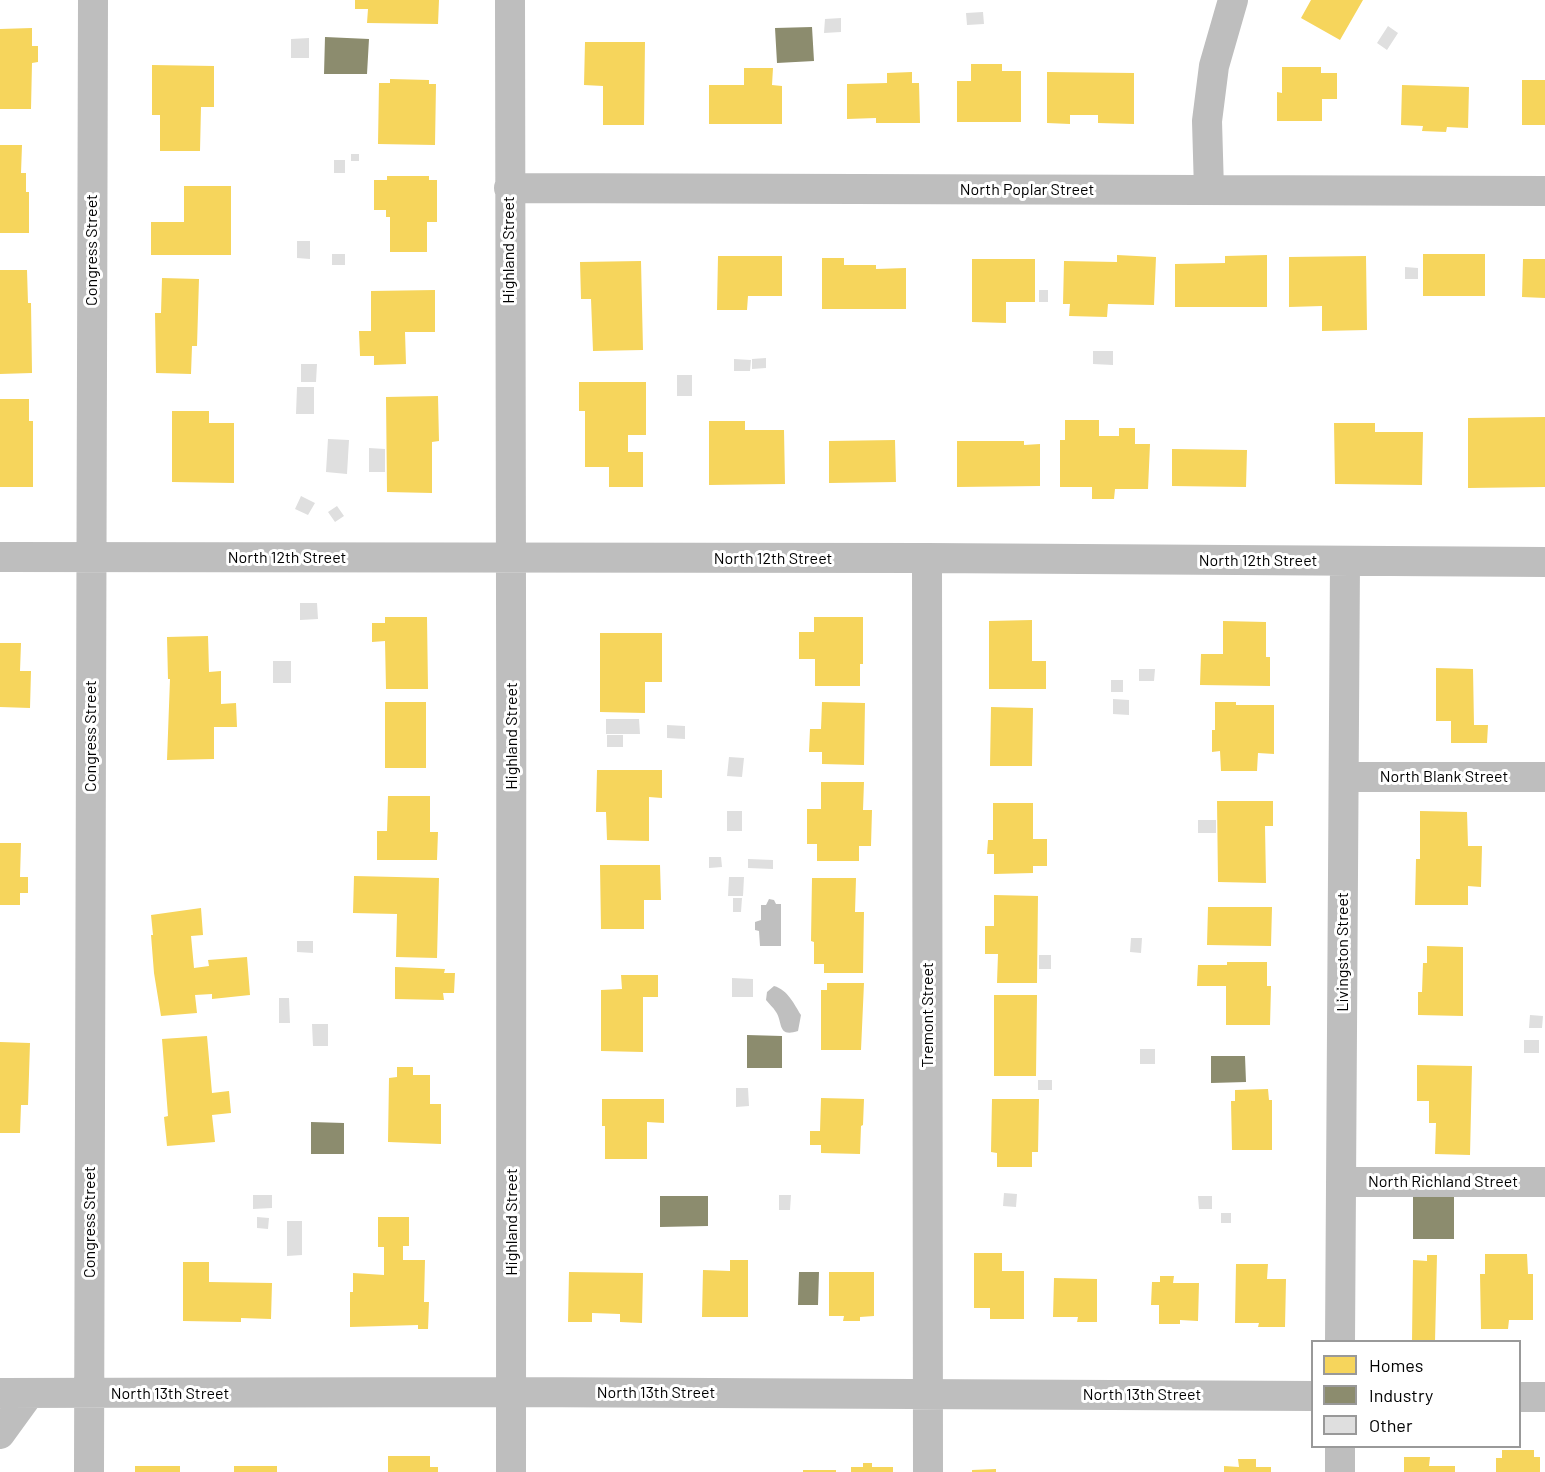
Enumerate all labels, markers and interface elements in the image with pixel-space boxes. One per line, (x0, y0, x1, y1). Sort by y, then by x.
street label: North Poplar Street (960, 180, 1094, 200)
street label: Congress Street (82, 194, 102, 306)
street label: Highland Street (499, 196, 519, 304)
street label: North 12th Street (228, 548, 346, 568)
street label: North 12th Street (714, 549, 832, 569)
street label: North 12th Street (1199, 551, 1317, 571)
street label: Congress Street (81, 680, 101, 792)
street label: Highland Street (502, 682, 522, 790)
street label: North Blank Street (1380, 767, 1508, 787)
street label: Livingston Street (1333, 892, 1353, 1012)
street label: Tremont Street (918, 962, 938, 1068)
street label: Congress Street (80, 1166, 100, 1278)
street label: Highland Street (502, 1168, 522, 1276)
street label: North Richland Street (1368, 1172, 1518, 1192)
legend (1311, 1340, 1521, 1448)
text: Homes (1369, 1354, 1423, 1376)
street label: North 13th Street (597, 1383, 715, 1403)
street label: North 13th Street (111, 1384, 229, 1404)
text: Industry (1369, 1384, 1433, 1406)
street label: North 13th Street (1083, 1385, 1201, 1405)
text: Other (1369, 1414, 1412, 1436)

